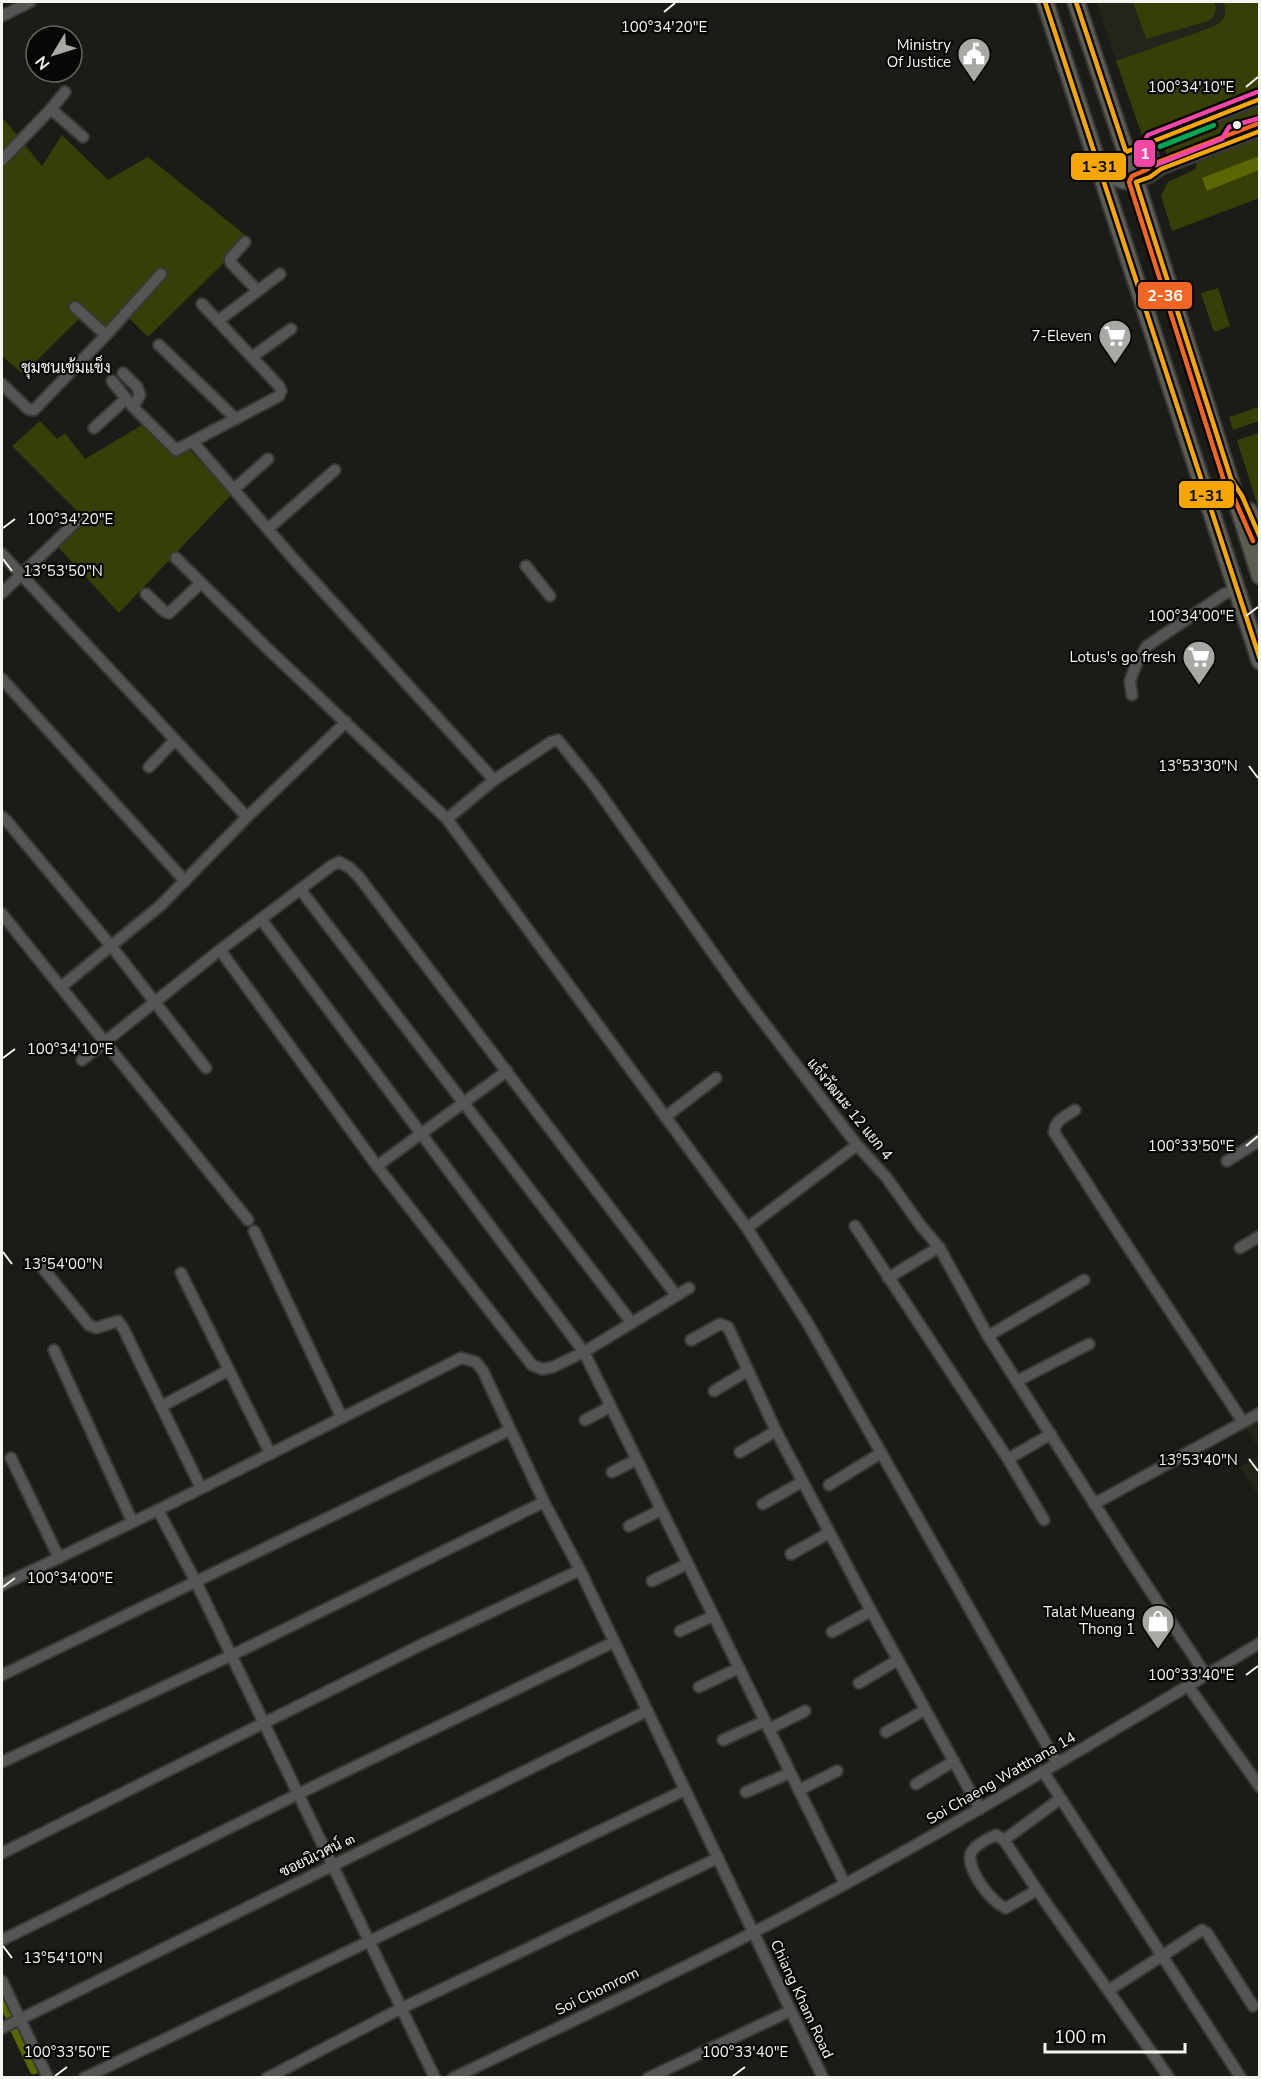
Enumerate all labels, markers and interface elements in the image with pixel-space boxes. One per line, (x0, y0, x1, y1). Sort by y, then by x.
text: 100°34'20"E (621, 17, 707, 37)
north arrow (24, 24, 84, 84)
place label: Ministry Of Justice (887, 35, 951, 72)
public building icon: Ministry Of Justice (956, 36, 992, 83)
text: N (31, 51, 55, 74)
text: 100°34'10"E (1148, 77, 1234, 97)
unlabelled marker (1231, 119, 1243, 131)
line badge: 1 (1133, 139, 1156, 168)
text: 1 (1140, 143, 1150, 165)
line badge: 1-31 (1070, 152, 1127, 181)
text: 1-31 (1081, 156, 1117, 178)
line badge: 2-36 (1137, 281, 1193, 310)
text: 2-36 (1147, 285, 1183, 307)
supermarket icon: 7-Eleven (1097, 318, 1133, 365)
place label: 7-Eleven (1032, 326, 1092, 346)
district label: ชุมชนเข้มแข็ง (21, 354, 111, 379)
line badge: 1-31 (1178, 480, 1235, 509)
text: 1-31 (1188, 485, 1224, 507)
text: 100°34'20"E (27, 509, 113, 529)
text: 13°53'50"N (23, 561, 103, 581)
text: 100°34'00"E (1148, 606, 1234, 626)
supermarket icon: Lotus's go fresh (1181, 639, 1217, 686)
place label: Lotus's go fresh (1069, 647, 1176, 667)
text: 13°53'30"N (1158, 756, 1238, 776)
text: 100°34'10"E (27, 1039, 113, 1059)
street label: แจ้งวัฒนะ 12 แยก 4 (803, 1054, 897, 1164)
text: 100°33'50"E (1148, 1136, 1234, 1156)
text: 13°54'00"N (23, 1254, 103, 1274)
text: 13°53'40"N (1158, 1450, 1238, 1470)
text: 100°34'00"E (27, 1568, 113, 1588)
place label: Talat Mueang Thong 1 (1043, 1602, 1135, 1639)
shop icon: Talat Mueang Thong 1 (1140, 1603, 1176, 1650)
text: 100°33'40"E (1148, 1665, 1234, 1685)
street label: Soi Chaeng Watthana 14 (923, 1727, 1079, 1829)
street label: ซอยนิเวศน์ ๓ (276, 1828, 358, 1882)
street label: Chiang Kham Road (766, 1936, 838, 2062)
text: 13°54'10"N (23, 1948, 103, 1968)
street label: Soi Chomrom (552, 1962, 642, 2020)
scale bar (1045, 2016, 1184, 2054)
text: 100 m (1054, 2025, 1106, 2049)
text: 100°33'50"E (24, 2042, 110, 2062)
text: 100°33'40"E (702, 2042, 788, 2062)

